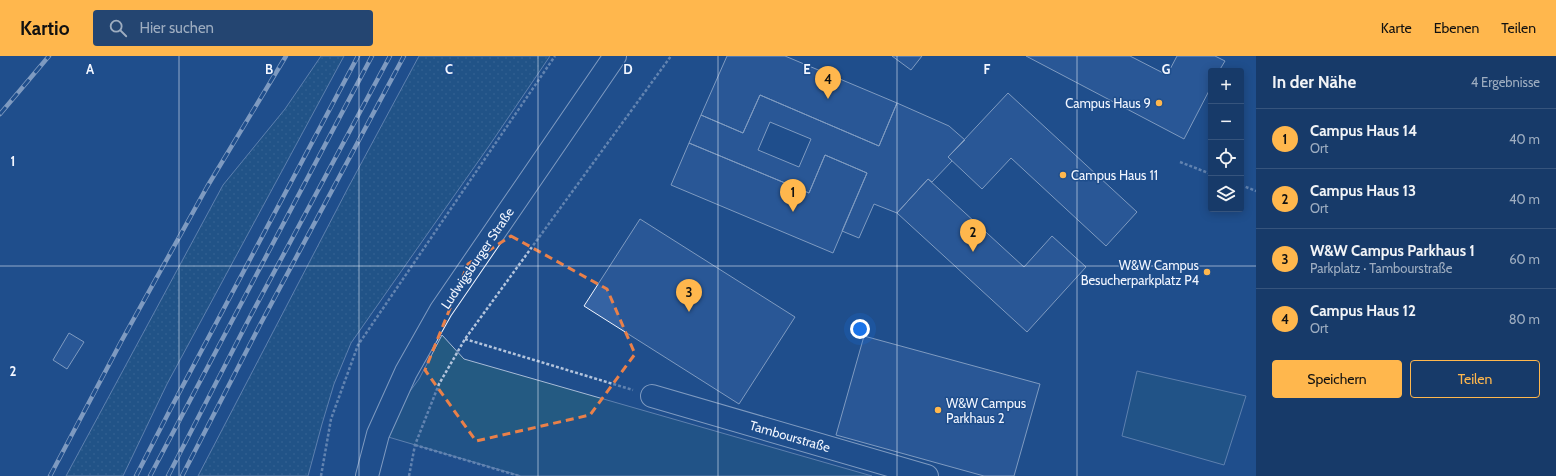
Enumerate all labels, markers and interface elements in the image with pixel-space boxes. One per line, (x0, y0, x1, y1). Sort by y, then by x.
search box (93, 10, 373, 46)
text: Kartio (20, 17, 69, 40)
icon: search (107, 17, 129, 39)
text: Hier suchen (139, 19, 214, 37)
text: Karte (1381, 19, 1412, 37)
text: Ebenen (1434, 19, 1479, 37)
text: Teilen (1501, 19, 1536, 37)
text: A (86, 61, 95, 77)
text: B (265, 61, 273, 77)
text: C (445, 61, 453, 77)
text: D (623, 61, 633, 77)
text: E (803, 61, 811, 77)
text: F (984, 61, 991, 77)
text: G (1162, 61, 1171, 77)
pin: 4 (815, 66, 841, 99)
map controls (1208, 68, 1244, 212)
button: + (1208, 68, 1244, 104)
text: In der Nähe (1272, 72, 1356, 92)
text: 4 Ergebnisse (1471, 74, 1540, 90)
place label: Campus Haus 9 (1065, 95, 1151, 111)
marker: Campus Haus 9 (1154, 98, 1164, 108)
button: − (1208, 104, 1244, 140)
text: Campus Haus 14 (1310, 122, 1417, 140)
text: 1 (1283, 131, 1287, 147)
text: 40 m (1509, 131, 1540, 147)
button: locate (1208, 140, 1244, 176)
text: Ort (1310, 140, 1328, 156)
text: 1 (11, 153, 15, 169)
place label: Campus Haus 11 (1071, 167, 1158, 183)
marker: Campus Haus 11 (1058, 170, 1068, 180)
button: layers (1208, 176, 1244, 212)
pin: 1 (780, 179, 806, 212)
text: Campus Haus 13 (1310, 182, 1416, 200)
text: 2 (1282, 191, 1288, 207)
text: 40 m (1509, 191, 1540, 207)
text: Ort (1310, 200, 1328, 216)
street label: Ludwigsburger Straße (437, 204, 517, 312)
pin: 2 (960, 219, 986, 252)
text: W&W Campus Parkhaus 1 (1310, 242, 1475, 260)
text: 3 (1281, 251, 1289, 267)
text: 60 m (1509, 251, 1540, 267)
place label: W&W Campus Besucherparkplatz P4 (1081, 257, 1200, 288)
text: Parkplatz · Tambourstraße (1310, 260, 1452, 276)
marker: W&W Campus Besucherparkplatz P4 (1202, 267, 1212, 277)
pin: 3 (676, 279, 702, 312)
text: Campus Haus 12 (1310, 302, 1416, 320)
text: 4 (1281, 311, 1289, 327)
text: 80 m (1509, 311, 1540, 327)
your location (850, 319, 870, 339)
text: Ort (1310, 320, 1328, 336)
button: Speichern (1272, 360, 1402, 398)
button: Teilen (1410, 360, 1540, 398)
text: 2 (10, 363, 17, 379)
place label: W&W Campus Parkhaus 2 (946, 395, 1027, 426)
marker: W&W Campus Parkhaus 2 (933, 405, 943, 415)
street label: Tambourstraße (748, 417, 833, 455)

